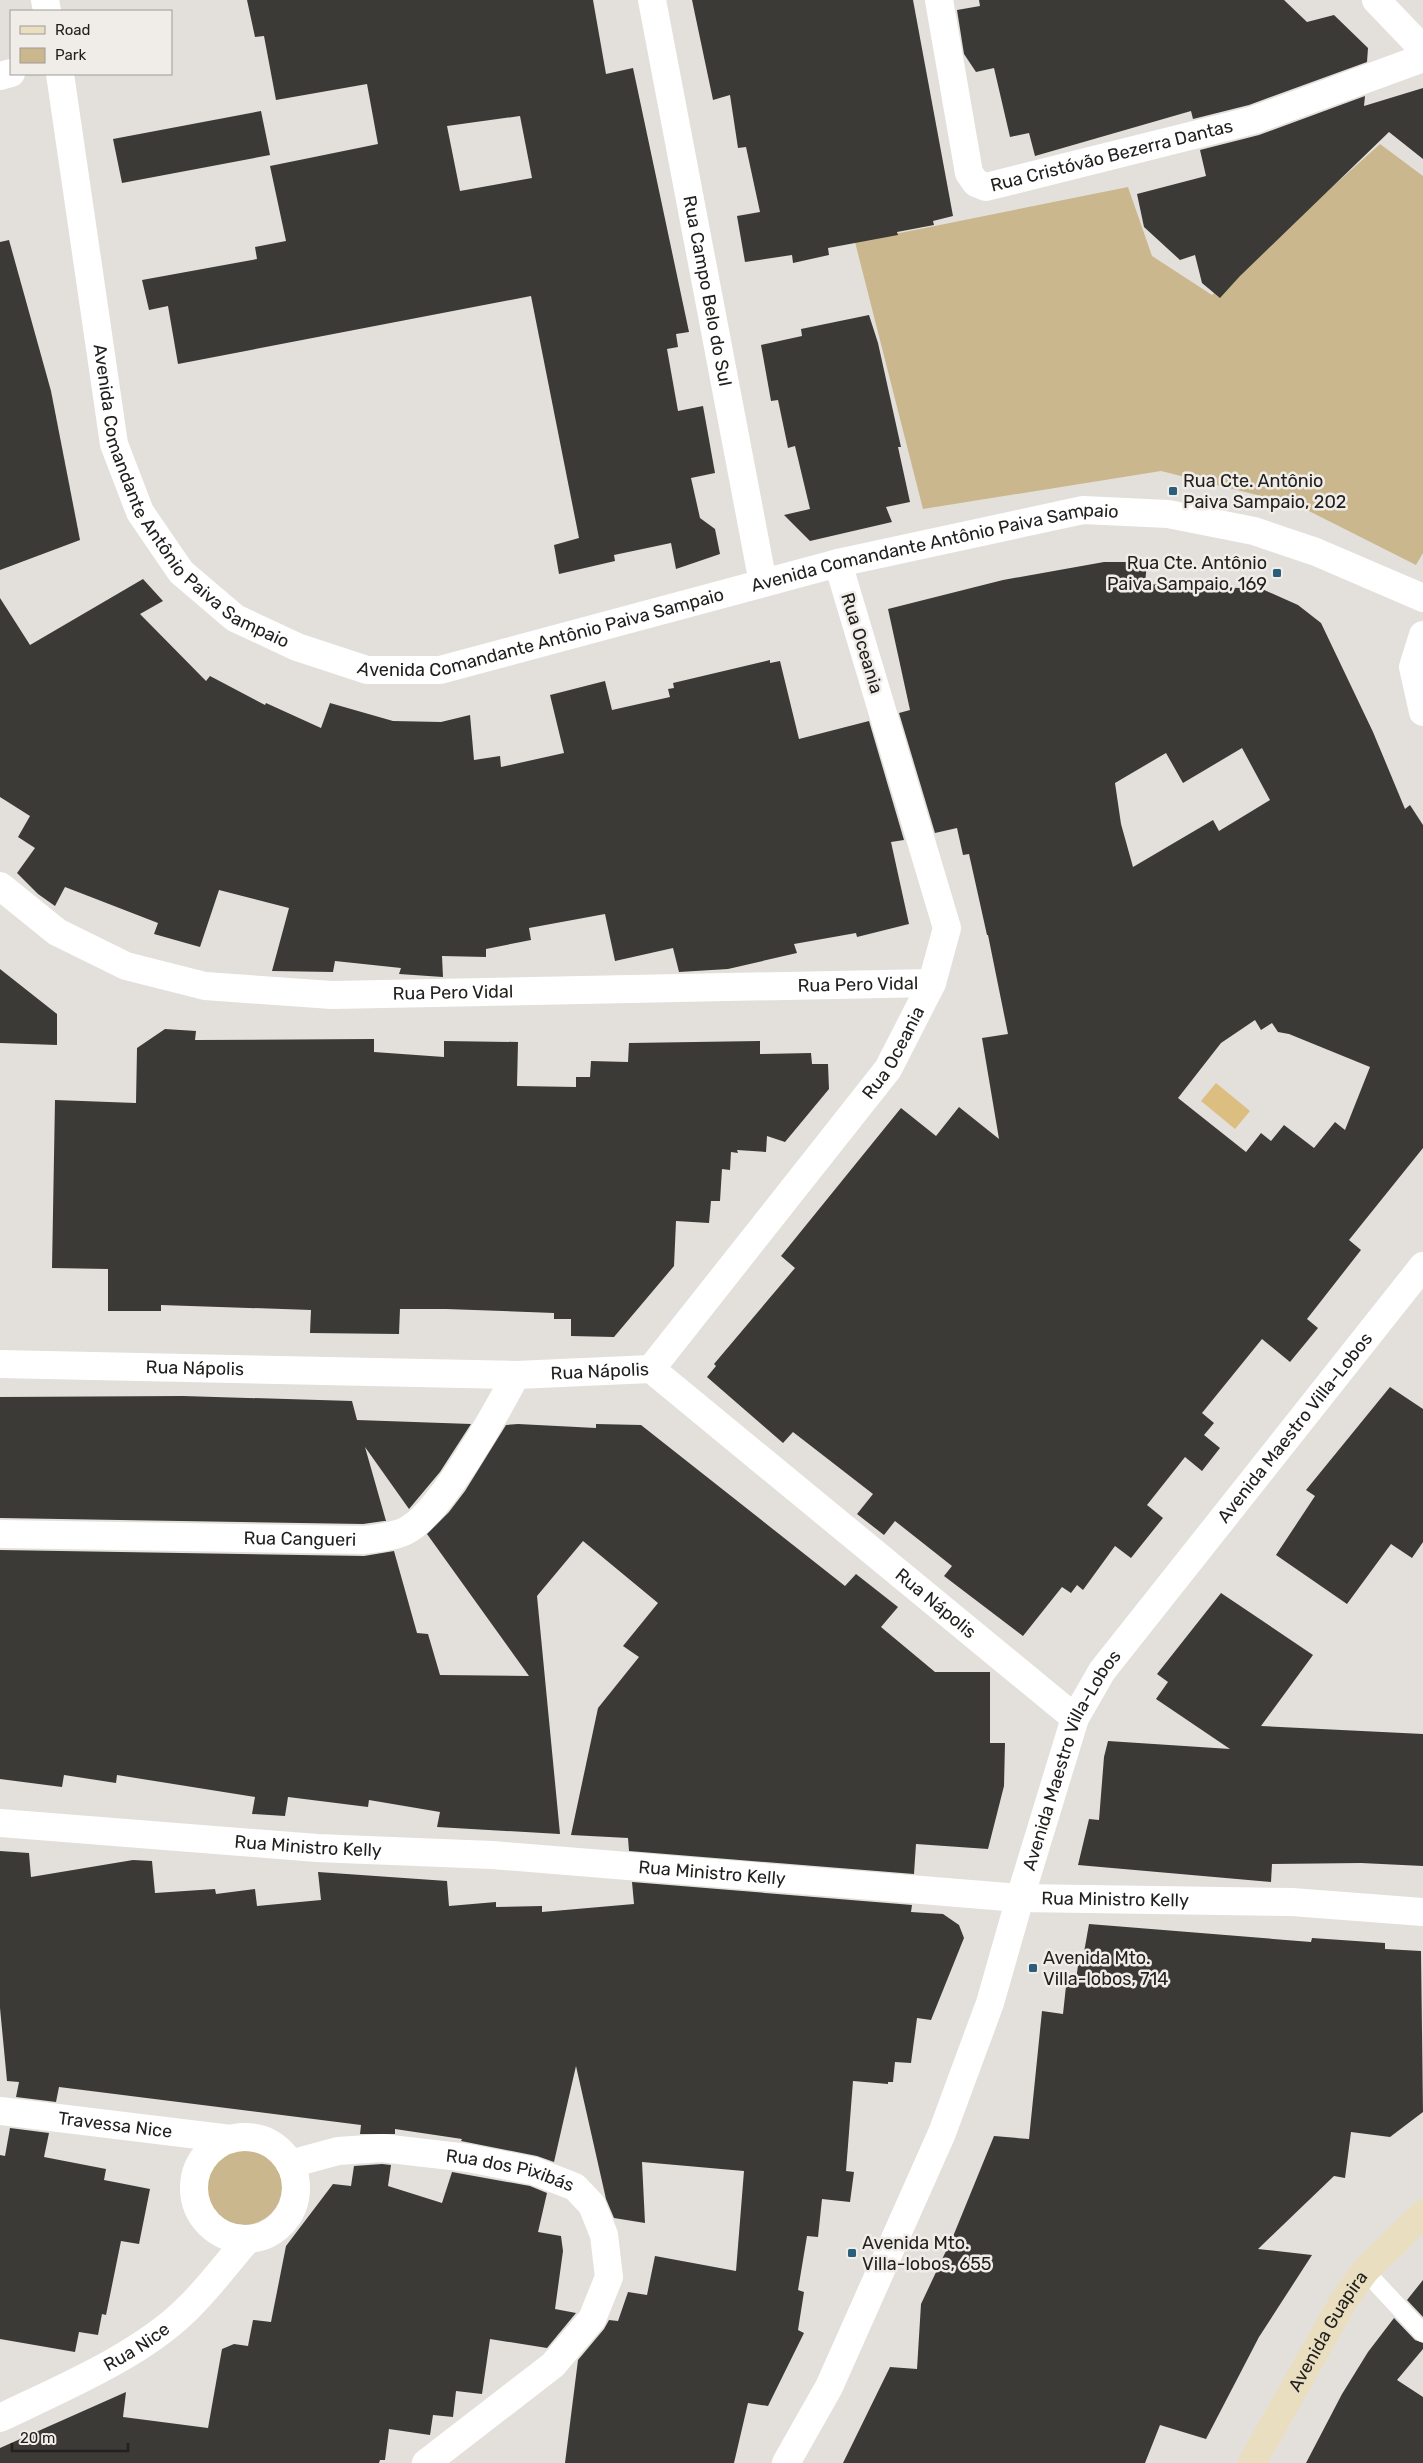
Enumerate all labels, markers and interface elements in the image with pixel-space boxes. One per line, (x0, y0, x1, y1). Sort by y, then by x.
legend (10, 10, 172, 75)
text: Road (55, 21, 91, 39)
text: Park (55, 46, 86, 64)
street label: Rua Cristóvão Bezerra Dantas (988, 115, 1235, 196)
street label: Rua Campo Belo do Sul (678, 194, 736, 388)
street label: Avenida Comandante Antônio Paiva Sampaio (89, 343, 293, 653)
place label: Rua Cte. Antônio Paiva Sampaio, 202 (1183, 470, 1346, 513)
marker: Rua Cte. Antônio Paiva Sampaio, 202 (1167, 485, 1179, 497)
street label: Avenida Comandante Antônio Paiva Sampaio (749, 499, 1119, 597)
place label: Rua Cte. Antônio Paiva Sampaio, 169 (1107, 552, 1267, 595)
marker: Rua Cte. Antônio Paiva Sampaio, 169 (1271, 567, 1283, 579)
street label: Avenida Comandante Antônio Paiva Sampaio (355, 583, 726, 681)
street label: Rua Oceania (836, 590, 888, 696)
street label: Rua Pero Vidal (797, 972, 918, 997)
street label: Rua Pero Vidal (392, 980, 514, 1005)
street label: Rua Oceania (857, 1003, 929, 1104)
street label: Avenida Maestro Villa-Lobos (1213, 1328, 1377, 1527)
street label: Rua Nápolis (146, 1356, 244, 1380)
street label: Rua Nápolis (550, 1358, 649, 1384)
street label: Rua Cangueri (243, 1527, 357, 1551)
street label: Rua Nápolis (891, 1564, 981, 1643)
street label: Avenida Maestro Villa-Lobos (1018, 1645, 1126, 1873)
street label: Rua Ministro Kelly (234, 1831, 382, 1862)
street label: Rua Ministro Kelly (638, 1856, 787, 1890)
street label: Rua Ministro Kelly (1041, 1887, 1189, 1911)
place label: Avenida Mto. Villa-lobos, 714 (1043, 1947, 1168, 1990)
marker: Avenida Mto. Villa-lobos, 714 (1027, 1962, 1039, 1974)
street label: Travessa Nice (57, 2107, 173, 2143)
street label: Rua dos Pixibás (445, 2145, 577, 2197)
place label: Avenida Mto. Villa-lobos, 655 (862, 2232, 992, 2275)
marker: Avenida Mto. Villa-lobos, 655 (846, 2247, 858, 2259)
street label: Avenida Guapira (1284, 2267, 1372, 2395)
street label: Rua Nice (100, 2318, 174, 2376)
scale bar (12, 2420, 129, 2452)
text: 20 m (20, 2429, 55, 2447)

